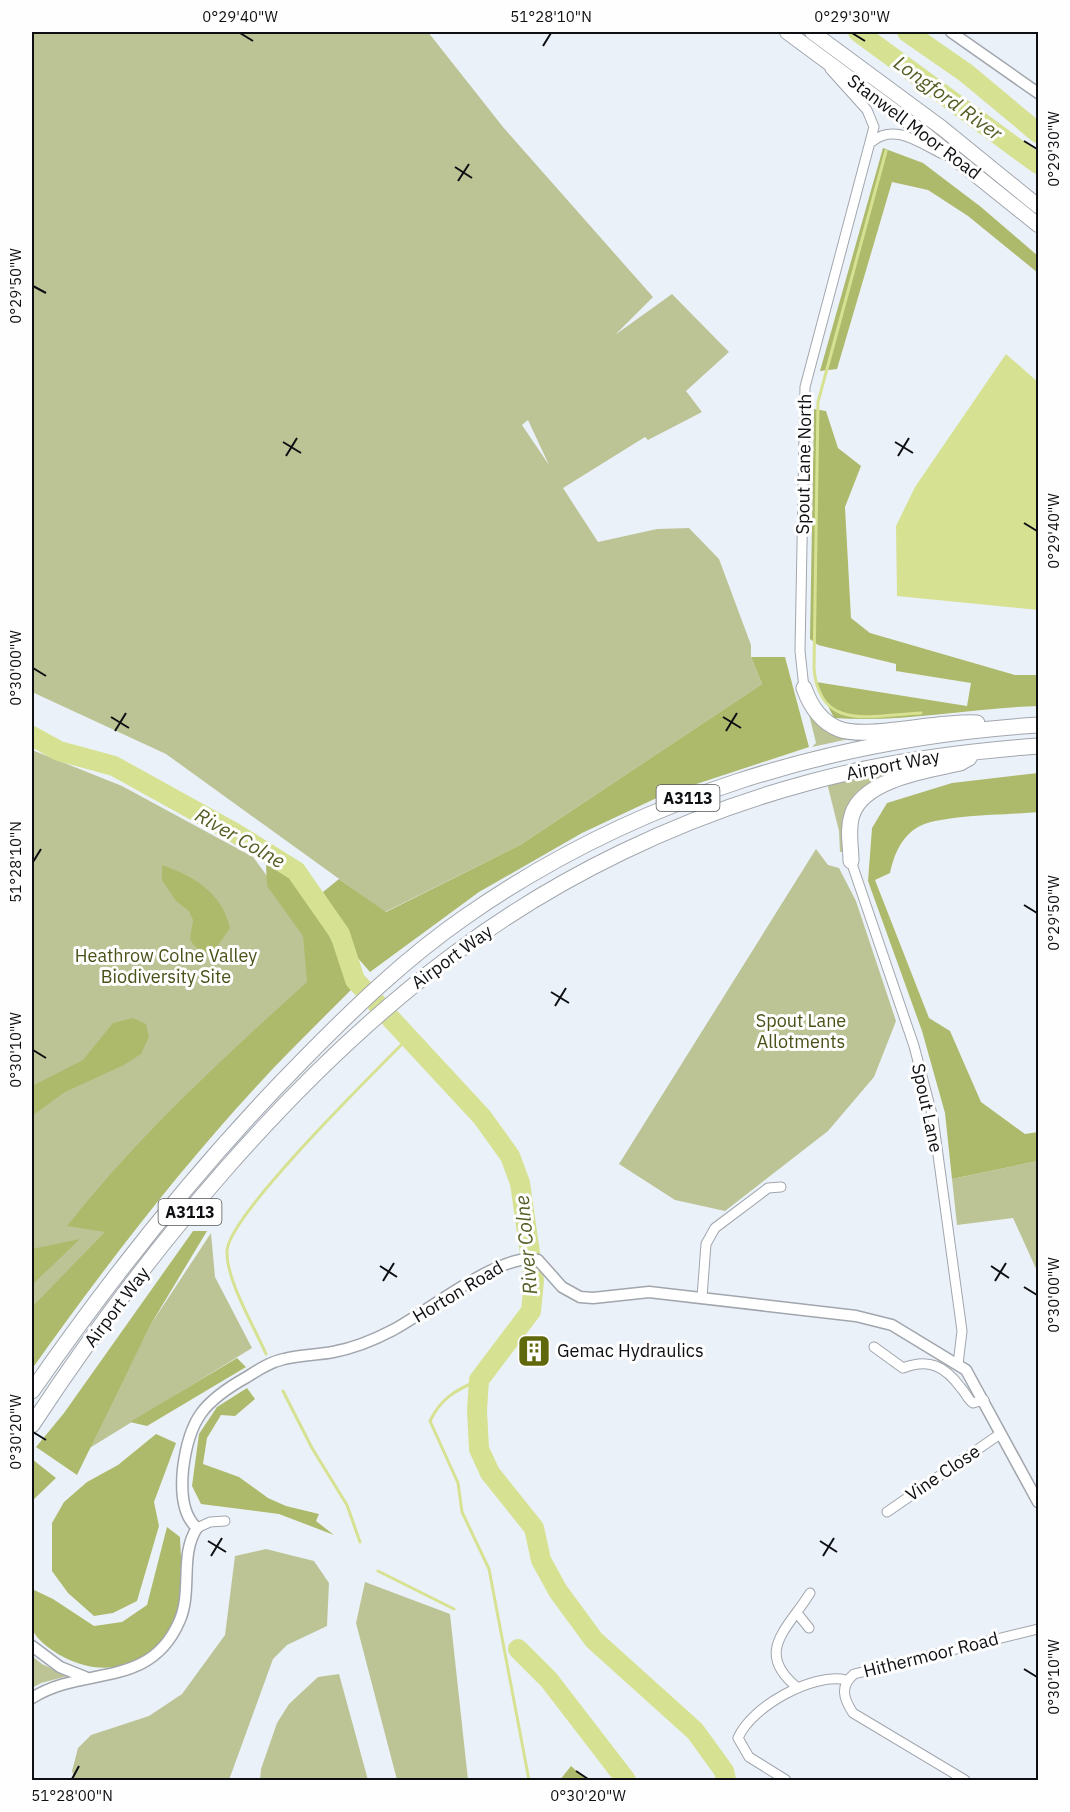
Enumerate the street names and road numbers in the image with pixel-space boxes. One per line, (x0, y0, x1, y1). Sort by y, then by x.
street label: Stanwell Moor Road (843, 69, 986, 184)
street label: Spout Lane North (791, 393, 816, 535)
street label: Airport Way (844, 744, 942, 785)
road number: A3113 (656, 785, 720, 811)
street label: Airport Way (407, 919, 497, 994)
street label: Spout Lane (907, 1061, 948, 1155)
road number: A3113 (158, 1199, 222, 1225)
street label: Horton Road (408, 1256, 507, 1328)
street label: Airport Way (79, 1262, 154, 1351)
street label: Vine Close (901, 1439, 984, 1506)
street label: Hithermoor Road (861, 1627, 1001, 1682)

